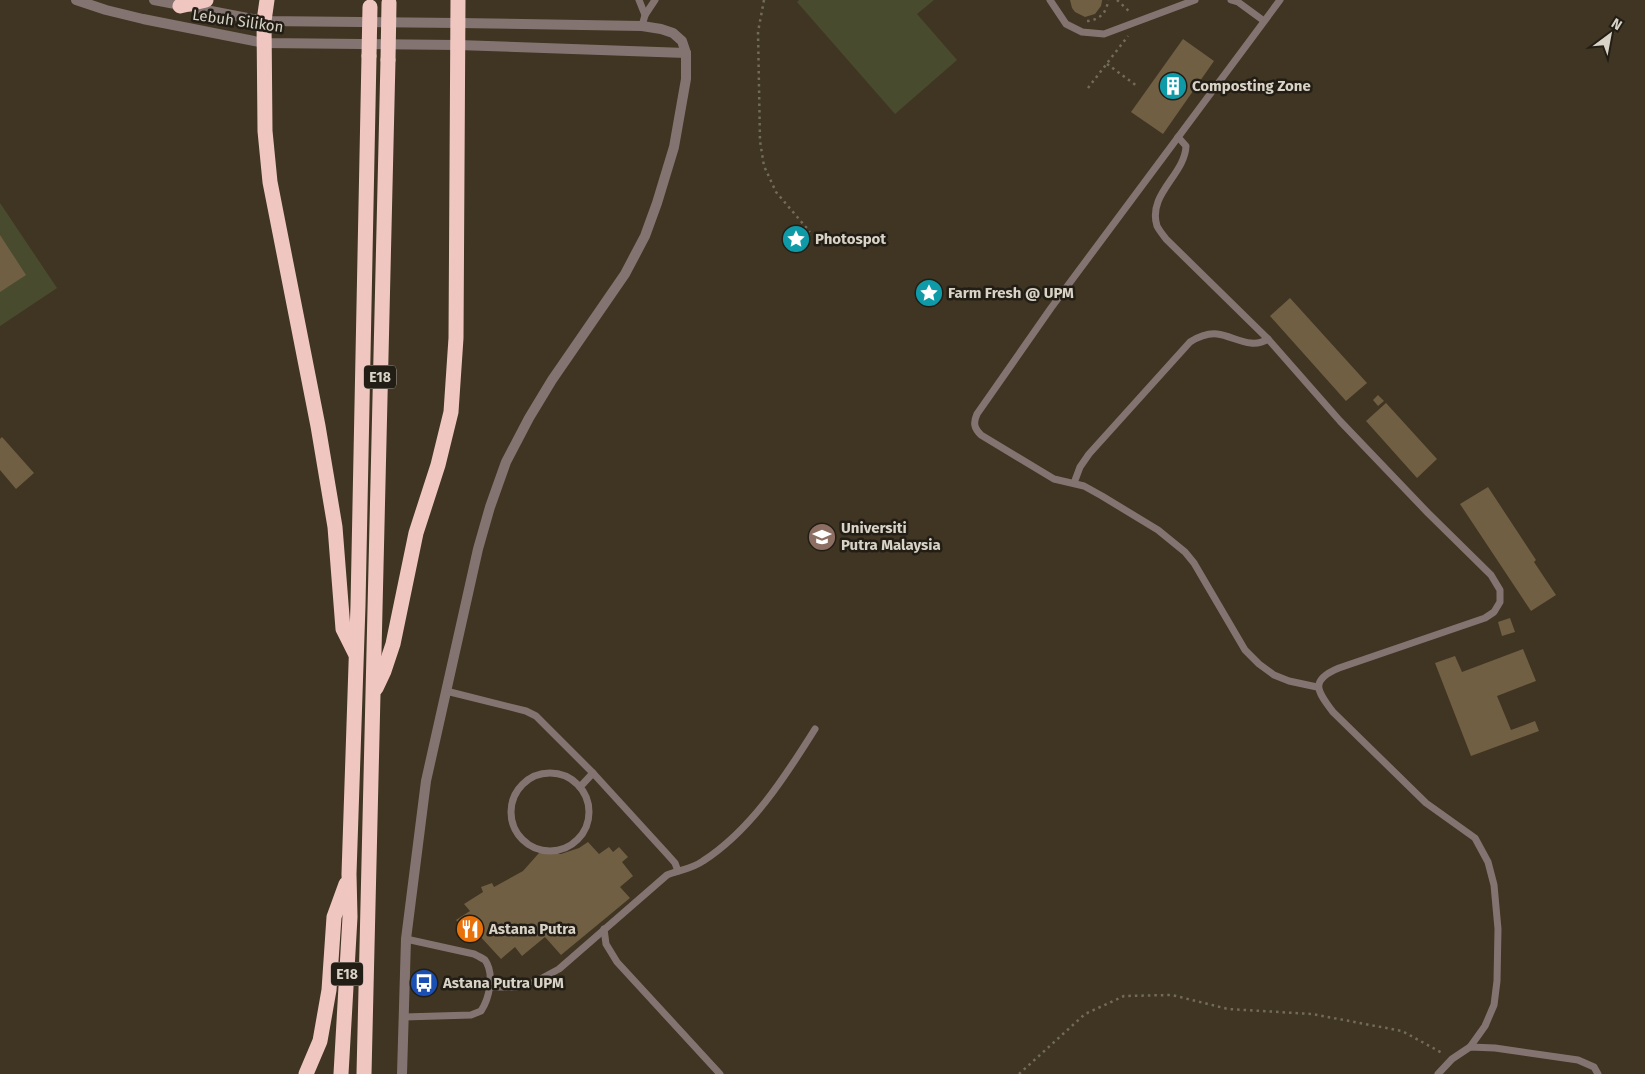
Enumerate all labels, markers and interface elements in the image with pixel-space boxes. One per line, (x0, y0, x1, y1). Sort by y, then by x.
street label: Lebuh Silikon (191, 6, 285, 36)
north arrow (1585, 10, 1635, 60)
text: N (1608, 15, 1625, 34)
building icon: Composting Zone (1158, 71, 1188, 101)
place label: Composting Zone (1192, 77, 1311, 95)
place icon: Photospot (781, 224, 811, 254)
place label: Photospot (815, 230, 886, 248)
place icon: Farm Fresh @ UPM (914, 278, 944, 308)
place label: Farm Fresh @ UPM (948, 284, 1074, 302)
road number: E18 (364, 366, 396, 388)
place label: Universiti Putra Malaysia (841, 519, 941, 554)
school or university icon: Universiti Putra Malaysia (807, 522, 837, 552)
restaurant icon: Astana Putra (455, 914, 485, 944)
place label: Astana Putra (488, 920, 576, 938)
road number: E18 (331, 962, 363, 986)
bus stop icon: Astana Putra UPM (409, 968, 439, 998)
place label: Astana Putra UPM (442, 974, 564, 992)

